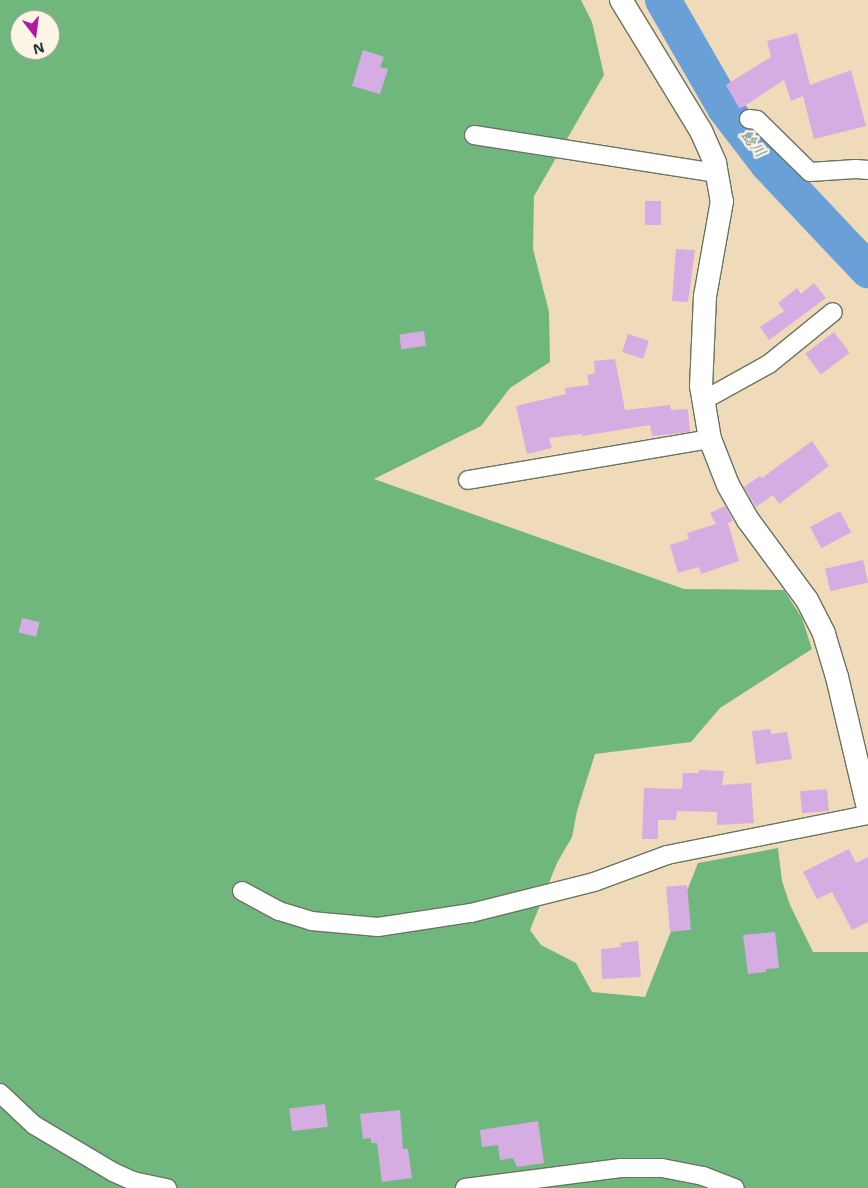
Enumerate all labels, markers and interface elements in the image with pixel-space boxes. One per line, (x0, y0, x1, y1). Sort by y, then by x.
north arrow (10, 10, 60, 60)
text: N (31, 38, 46, 59)
water label: 鯰川 (737, 127, 769, 161)

